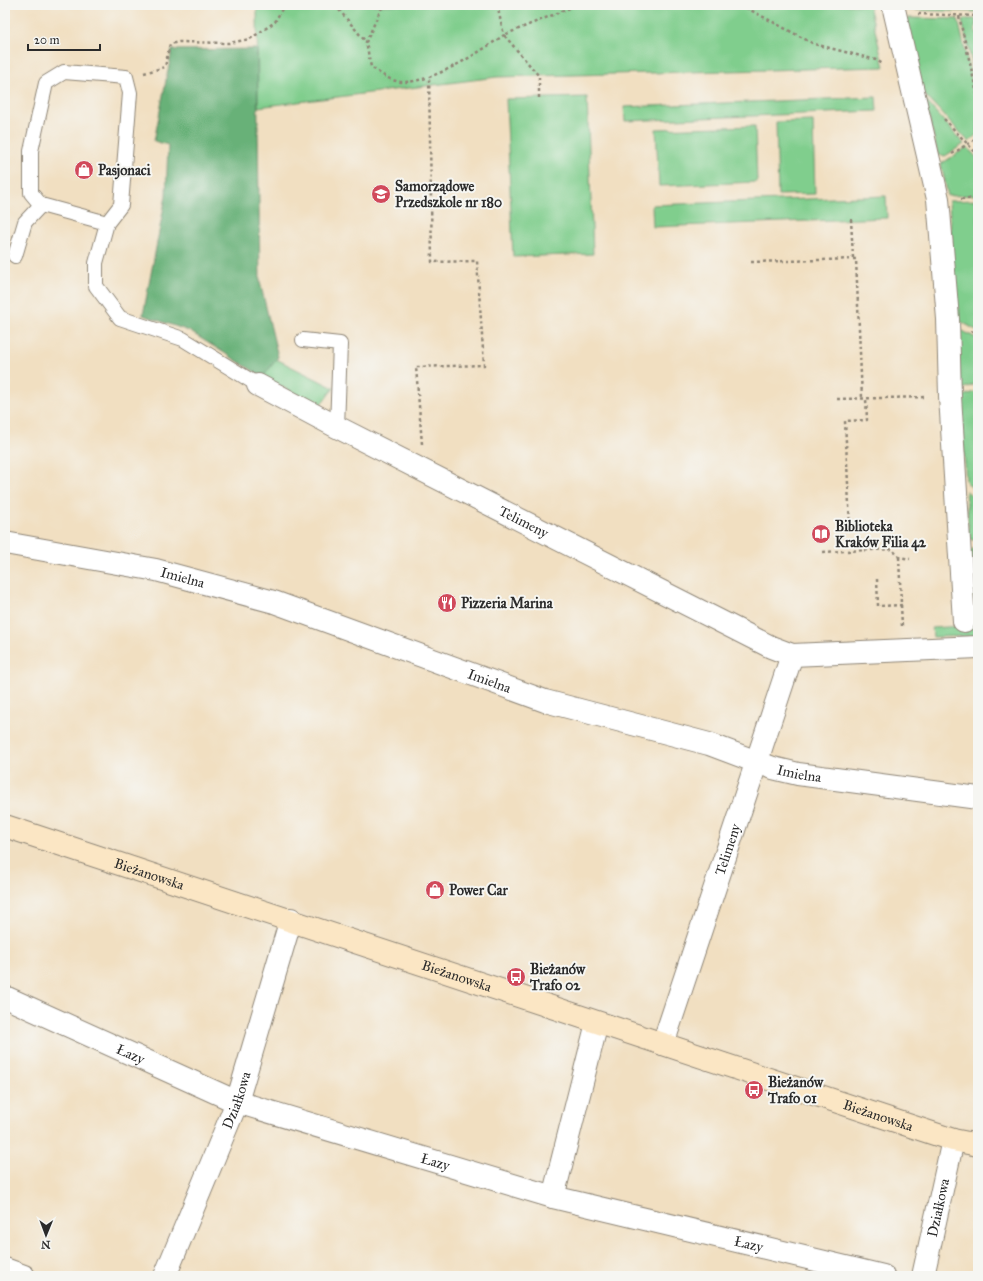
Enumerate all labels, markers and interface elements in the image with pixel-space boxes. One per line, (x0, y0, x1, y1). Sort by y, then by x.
scale bar (28, 26, 100, 52)
text: 20 m (34, 33, 60, 47)
shop icon: Pasjonaci (73, 159, 95, 181)
place label: Pasjonaci (98, 162, 151, 180)
place label: Samorządowe Przedszkole nr 180 (395, 178, 502, 211)
school or university icon: Samorządowe Przedszkole nr 180 (370, 183, 392, 205)
street label: Telimeny (496, 503, 552, 542)
place label: Biblioteka Kraków Filia 42 (835, 518, 927, 552)
library icon: Biblioteka Kraków Filia 42 (810, 523, 832, 545)
street label: Imielna (159, 564, 206, 592)
restaurant icon: Pizzeria Marina (436, 592, 458, 614)
place label: Pizzeria Marina (461, 595, 554, 612)
street label: Imielna (465, 666, 513, 697)
street label: Imielna (775, 761, 823, 786)
street label: Telimeny (712, 821, 745, 878)
street label: Bieżanowska (112, 855, 186, 894)
shop icon: Power Car (424, 879, 446, 901)
place label: Power Car (449, 882, 508, 899)
street label: Bieżanowska (420, 957, 494, 996)
place label: Bieżanów Trafo 02 (529, 961, 586, 994)
bus stop icon: Bieżanów Trafo 02 (505, 966, 527, 988)
street label: Łazy (114, 1041, 148, 1068)
street label: Działkowa (219, 1069, 255, 1131)
place label: Bieżanów Trafo 01 (767, 1074, 824, 1107)
bus stop icon: Bieżanów Trafo 01 (743, 1079, 765, 1101)
street label: Bieżanowska (841, 1096, 915, 1135)
street label: Łazy (419, 1150, 452, 1175)
street label: Działkowa (924, 1177, 953, 1239)
north arrow (26, 1215, 66, 1255)
street label: Łazy (733, 1233, 765, 1256)
text: N (40, 1238, 51, 1251)

